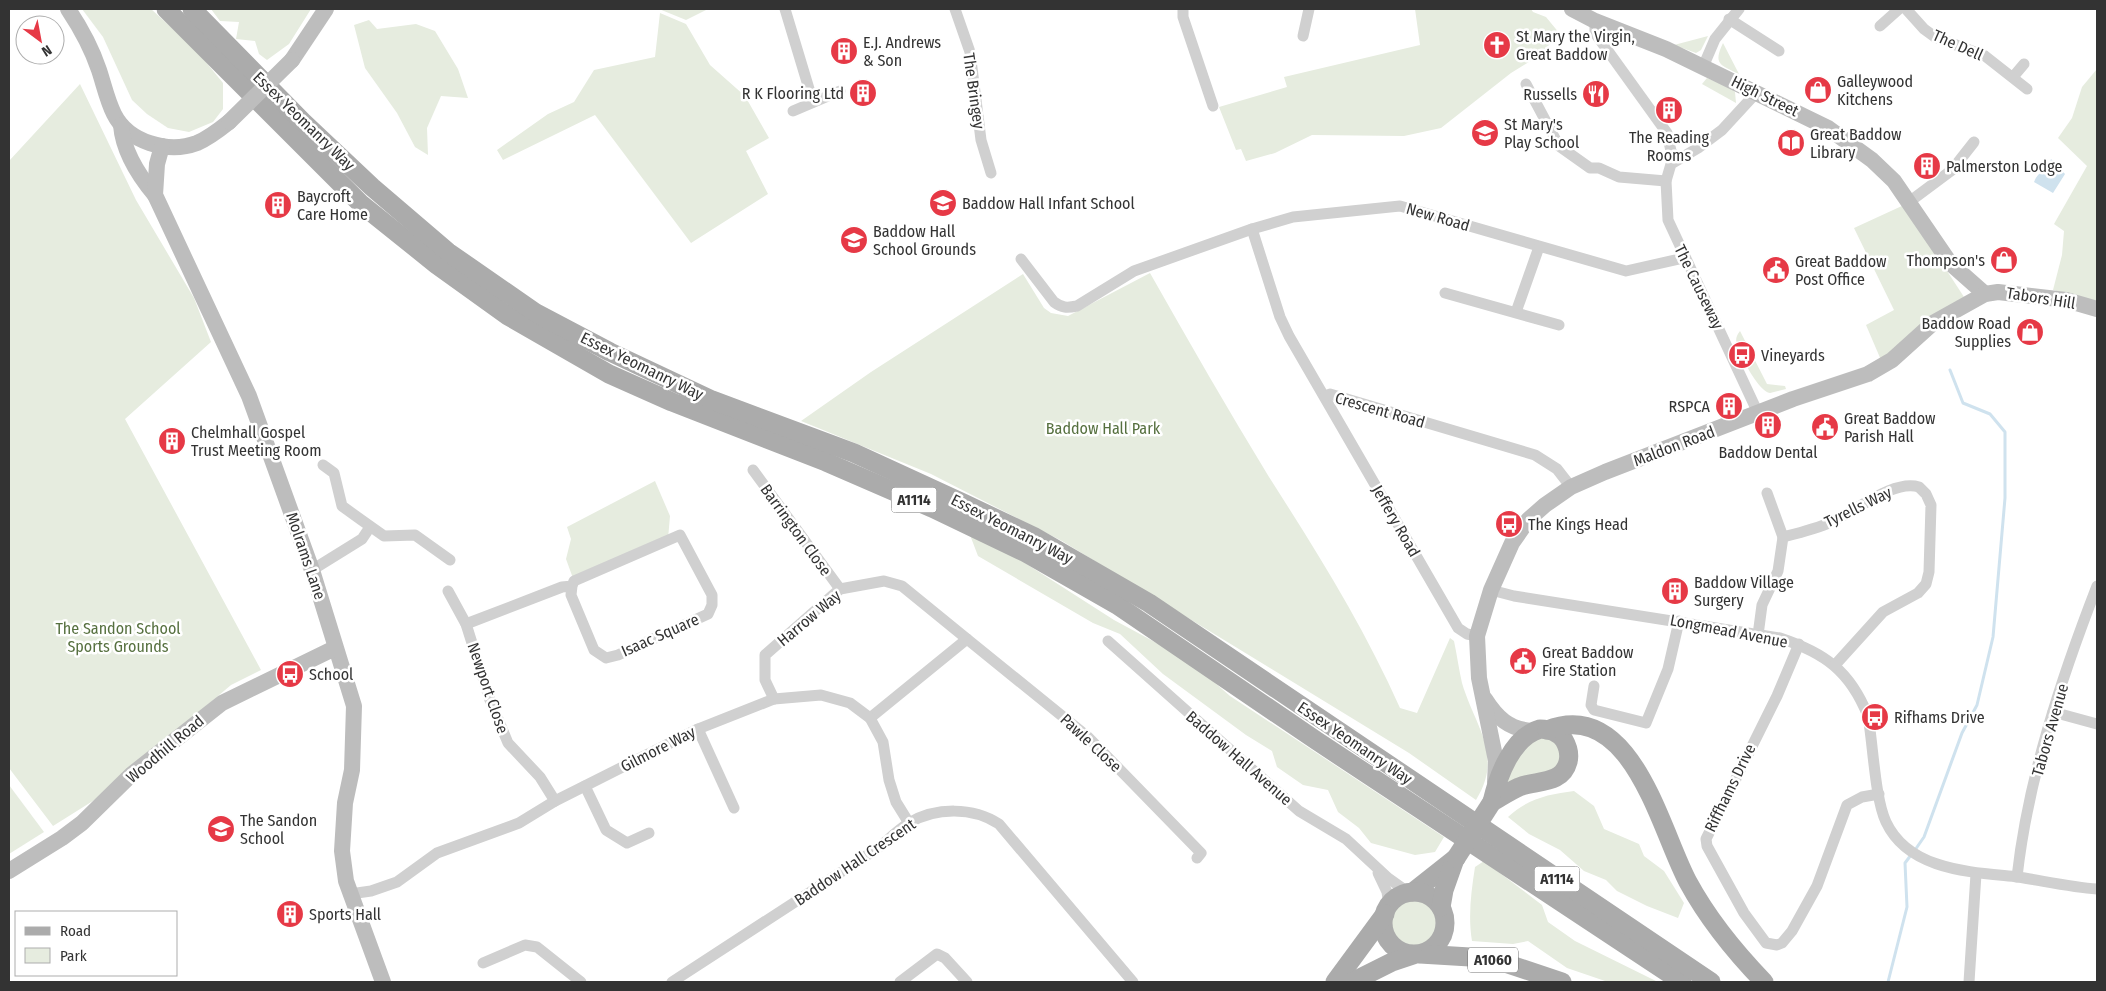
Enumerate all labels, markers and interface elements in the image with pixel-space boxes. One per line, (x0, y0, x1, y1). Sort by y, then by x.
north arrow (15, 15, 65, 65)
street label: The Dell (1930, 26, 1986, 64)
place label: St Mary the Virgin, Great Baddow (1516, 27, 1635, 64)
church icon: St Mary the Virgin, Great Baddow (1482, 30, 1512, 60)
place label: E.J. Andrews & Son (863, 33, 941, 70)
building icon: E.J. Andrews & Son (829, 36, 859, 66)
text: N (39, 41, 55, 60)
street label: The Bringey (959, 52, 989, 131)
street label: Essex Yeomanry Way (249, 68, 359, 175)
street label: High Street (1728, 72, 1803, 121)
place label: Galleywood Kitchens (1837, 72, 1913, 109)
shop icon: Galleywood Kitchens (1803, 75, 1833, 105)
building icon: R K Flooring Ltd (848, 78, 878, 108)
restaurant icon: Russells (1581, 79, 1611, 109)
place label: R K Flooring Ltd (742, 84, 844, 103)
place label: Russells (1523, 85, 1577, 104)
building icon: The Reading Rooms (1654, 95, 1684, 125)
place label: St Mary's Play School (1504, 115, 1579, 152)
school or university icon: St Mary's Play School (1470, 118, 1500, 148)
place label: Great Baddow Library (1810, 125, 1902, 162)
place label: The Reading Rooms (1629, 128, 1710, 165)
library icon: Great Baddow Library (1776, 128, 1806, 158)
building icon: Palmerston Lodge (1912, 151, 1942, 181)
place label: Palmerston Lodge (1946, 157, 2062, 176)
place label: Baycroft Care Home (297, 187, 368, 224)
school or university icon: Baddow Hall Infant School (928, 188, 958, 218)
building icon: Baycroft Care Home (263, 190, 293, 220)
place label: Baddow Hall Infant School (962, 194, 1135, 213)
street label: New Road (1404, 199, 1472, 235)
place label: Baddow Hall School Grounds (873, 222, 976, 259)
school or university icon: Baddow Hall School Grounds (839, 225, 869, 255)
street label: The Causeway (1670, 242, 1728, 333)
shop icon: Thompson's (1989, 245, 2019, 275)
place label: Thompson's (1907, 251, 1985, 270)
place label: Great Baddow Post Office (1795, 252, 1887, 289)
public building icon: Great Baddow Post Office (1761, 255, 1791, 285)
street label: Tabors Hill (2005, 283, 2077, 313)
place label: Baddow Road Supplies (1921, 314, 2011, 351)
shop icon: Baddow Road Supplies (2015, 317, 2045, 347)
street label: Essex Yeomanry Way (578, 328, 707, 404)
bus stop icon: Vineyards (1727, 340, 1757, 370)
place label: Vineyards (1761, 346, 1825, 365)
street label: Crescent Road (1333, 388, 1427, 432)
building icon: RSPCA (1714, 391, 1744, 421)
place label: RSPCA (1669, 397, 1711, 416)
place label: Great Baddow Parish Hall (1844, 409, 1936, 446)
building icon: Baddow Dental (1753, 410, 1783, 440)
public building icon: Great Baddow Parish Hall (1810, 412, 1840, 442)
park label: Baddow Hall Park (1046, 419, 1161, 438)
street label: Maldon Road (1631, 422, 1717, 470)
place label: Chelmhall Gospel Trust Meeting Room (191, 423, 321, 460)
building icon: Chelmhall Gospel Trust Meeting Room (157, 426, 187, 456)
place label: Baddow Dental (1718, 443, 1818, 462)
street label: Barrington Close (756, 480, 836, 580)
street label: Jeffery Road (1368, 482, 1424, 560)
street label: Tyrells Way (1821, 482, 1895, 531)
road number: A1114 (892, 488, 936, 512)
street label: Essex Yeomanry Way (948, 490, 1077, 568)
bus stop icon: The Kings Head (1494, 509, 1524, 539)
street label: Molrams Lane (282, 510, 330, 602)
place label: The Kings Head (1528, 515, 1628, 534)
place label: Baddow Village Surgery (1694, 573, 1794, 610)
building icon: Baddow Village Surgery (1660, 576, 1690, 606)
street label: Harrow Way (773, 585, 845, 650)
street label: Isaac Square (618, 609, 702, 661)
street label: Longmead Avenue (1669, 610, 1790, 652)
park label: The Sandon School Sports Grounds (55, 619, 181, 656)
street label: Newport Close (464, 640, 512, 736)
place label: Great Baddow Fire Station (1542, 643, 1634, 680)
public building icon: Great Baddow Fire Station (1508, 646, 1538, 676)
bus stop icon: School (275, 659, 305, 689)
place label: School (309, 665, 353, 684)
street label: Tabors Avenue (2028, 681, 2072, 778)
street label: Essex Yeomanry Way (1294, 698, 1417, 789)
bus stop icon: Rifhams Drive (1860, 702, 1890, 732)
street label: Baddow Hall Avenue (1182, 707, 1296, 809)
place label: Rifhams Drive (1894, 708, 1985, 727)
street label: Pawle Close (1056, 710, 1126, 776)
street label: Woodhill Road (122, 711, 208, 787)
street label: Gilmore Way (618, 722, 699, 776)
street label: Riffhams Drive (1701, 741, 1760, 835)
place label: The Sandon School (240, 811, 317, 848)
school or university icon: The Sandon School (206, 814, 236, 844)
street label: Baddow Hall Crescent (791, 814, 920, 910)
road number: A1114 (1534, 866, 1580, 892)
building icon: Sports Hall (275, 899, 305, 929)
place label: Sports Hall (309, 905, 381, 924)
legend (15, 911, 178, 976)
text: Road (60, 922, 91, 940)
text: Park (60, 947, 87, 965)
road number: A1060 (1468, 948, 1518, 972)

